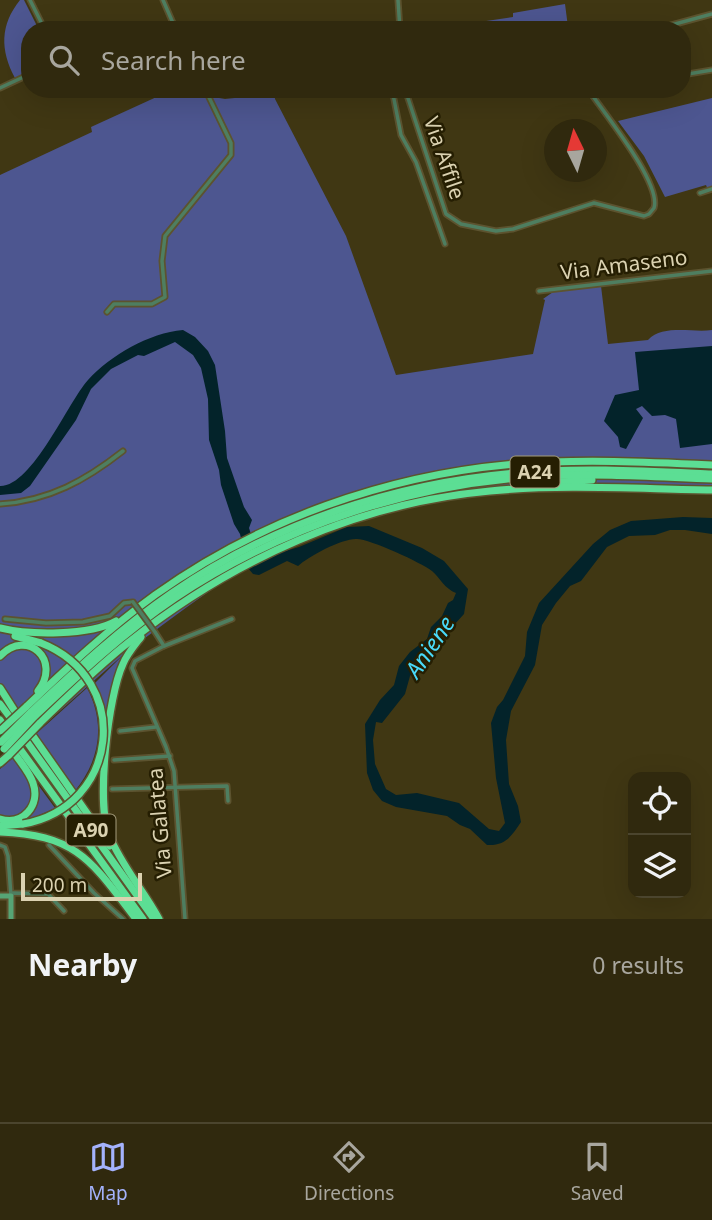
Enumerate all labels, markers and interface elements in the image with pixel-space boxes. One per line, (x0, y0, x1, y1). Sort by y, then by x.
search box (21, 21, 691, 98)
icon: search (45, 41, 83, 79)
text: Search here (101, 42, 246, 78)
street label: Via Affile (418, 113, 472, 203)
north arrow (544, 119, 607, 182)
street label: Via Amaseno (559, 242, 689, 286)
road number: A24 (510, 457, 560, 488)
water label: Aniene (396, 609, 462, 685)
street label: Via Galatea (140, 767, 178, 879)
map controls (628, 772, 691, 898)
button: locate (628, 772, 691, 835)
road number: A90 (66, 814, 116, 846)
button: layers (628, 835, 691, 898)
scale bar (21, 870, 142, 902)
text: 200 m (32, 872, 87, 898)
text: Nearby (28, 944, 137, 985)
text: 0 results (592, 949, 684, 981)
tab: Map (88, 1138, 128, 1206)
tab: Directions (304, 1138, 394, 1206)
tab: Saved (571, 1138, 624, 1206)

